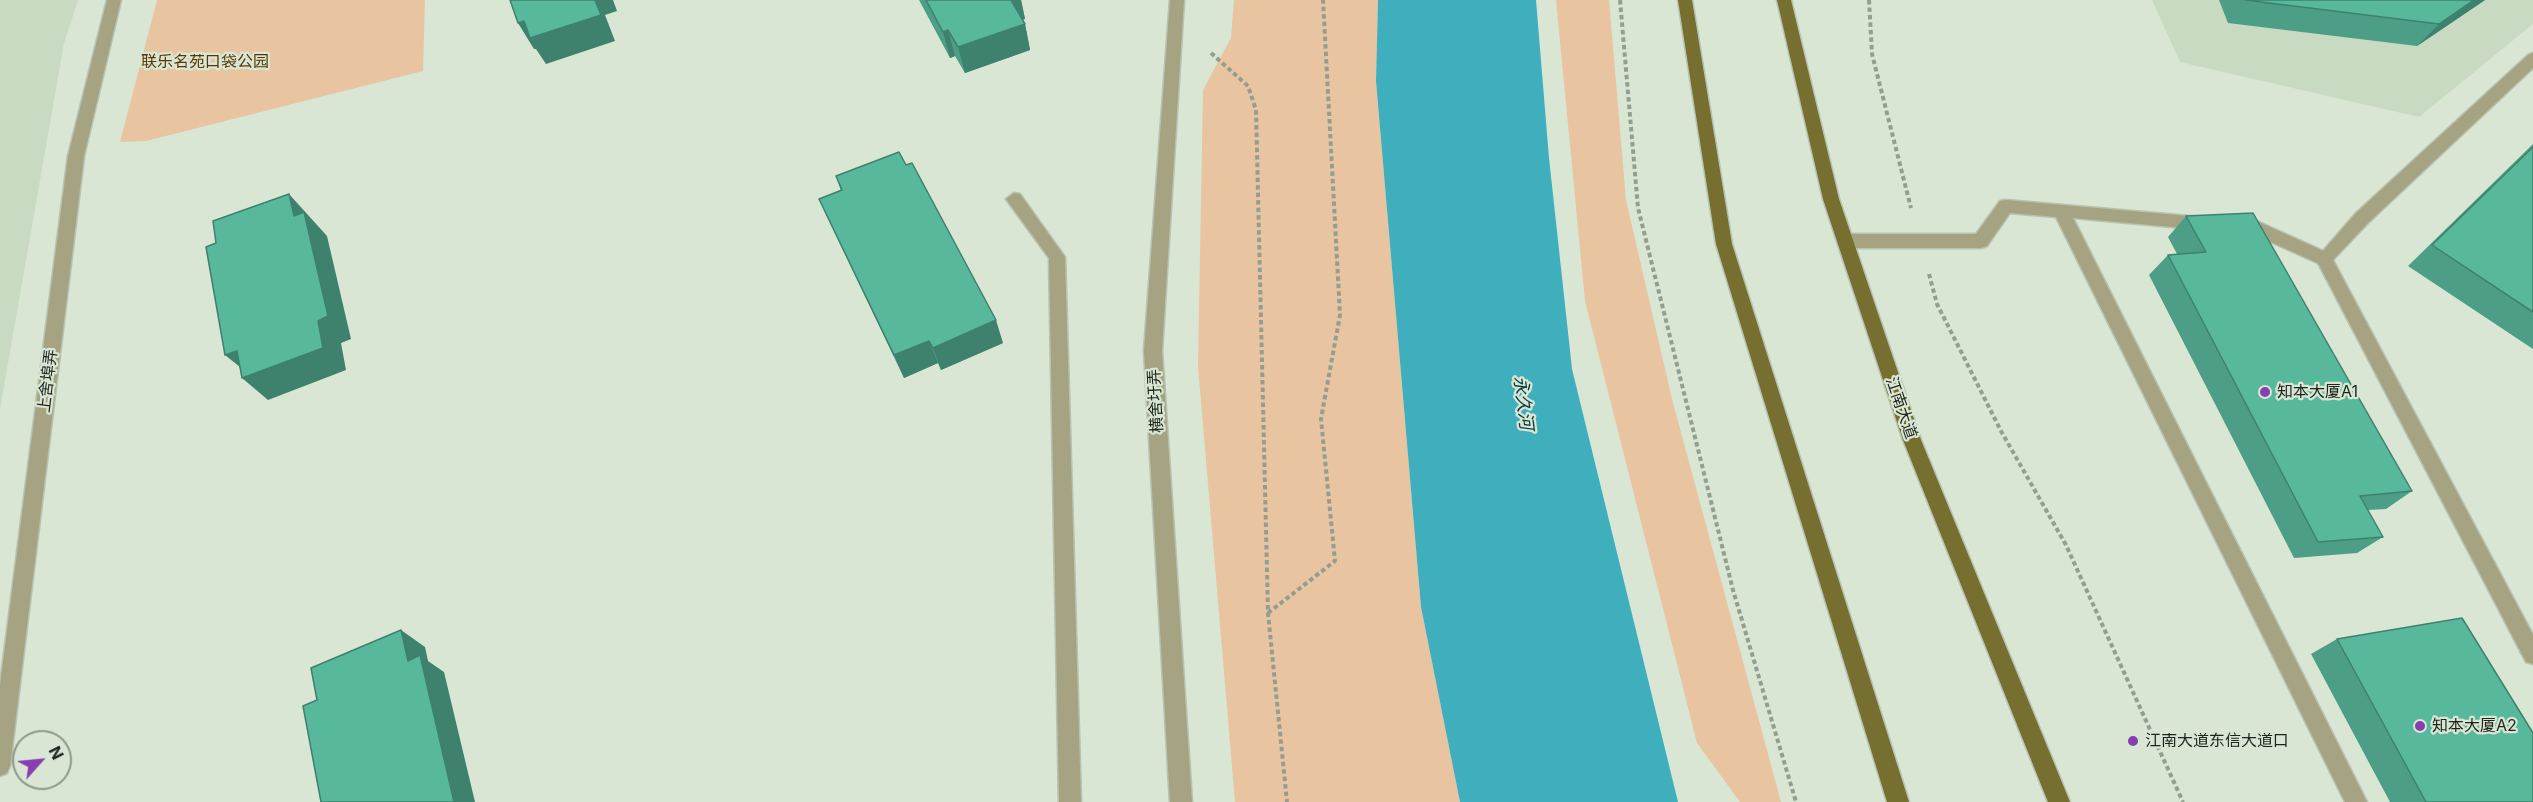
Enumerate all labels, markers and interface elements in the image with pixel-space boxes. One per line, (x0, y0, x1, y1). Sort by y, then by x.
park label: 联乐名苑口袋公园 (141, 52, 269, 72)
street label: 上舍埠弄 (35, 348, 61, 414)
street label: 横舍圩弄 (1145, 369, 1167, 433)
water label: 永久河 (1509, 375, 1537, 431)
street label: 江南大道 (1882, 375, 1920, 441)
place label: 知本大厦A1 (2277, 382, 2358, 402)
marker: 知本大厦A1 (2258, 385, 2272, 399)
place label: 知本大厦A2 (2432, 716, 2517, 736)
marker: 知本大厦A2 (2413, 719, 2427, 733)
north arrow (12, 730, 72, 790)
place label: 江南大道东信大道口 (2145, 731, 2289, 751)
marker: 江南大道东信大道口 (2126, 734, 2140, 748)
text: N (45, 743, 68, 763)

